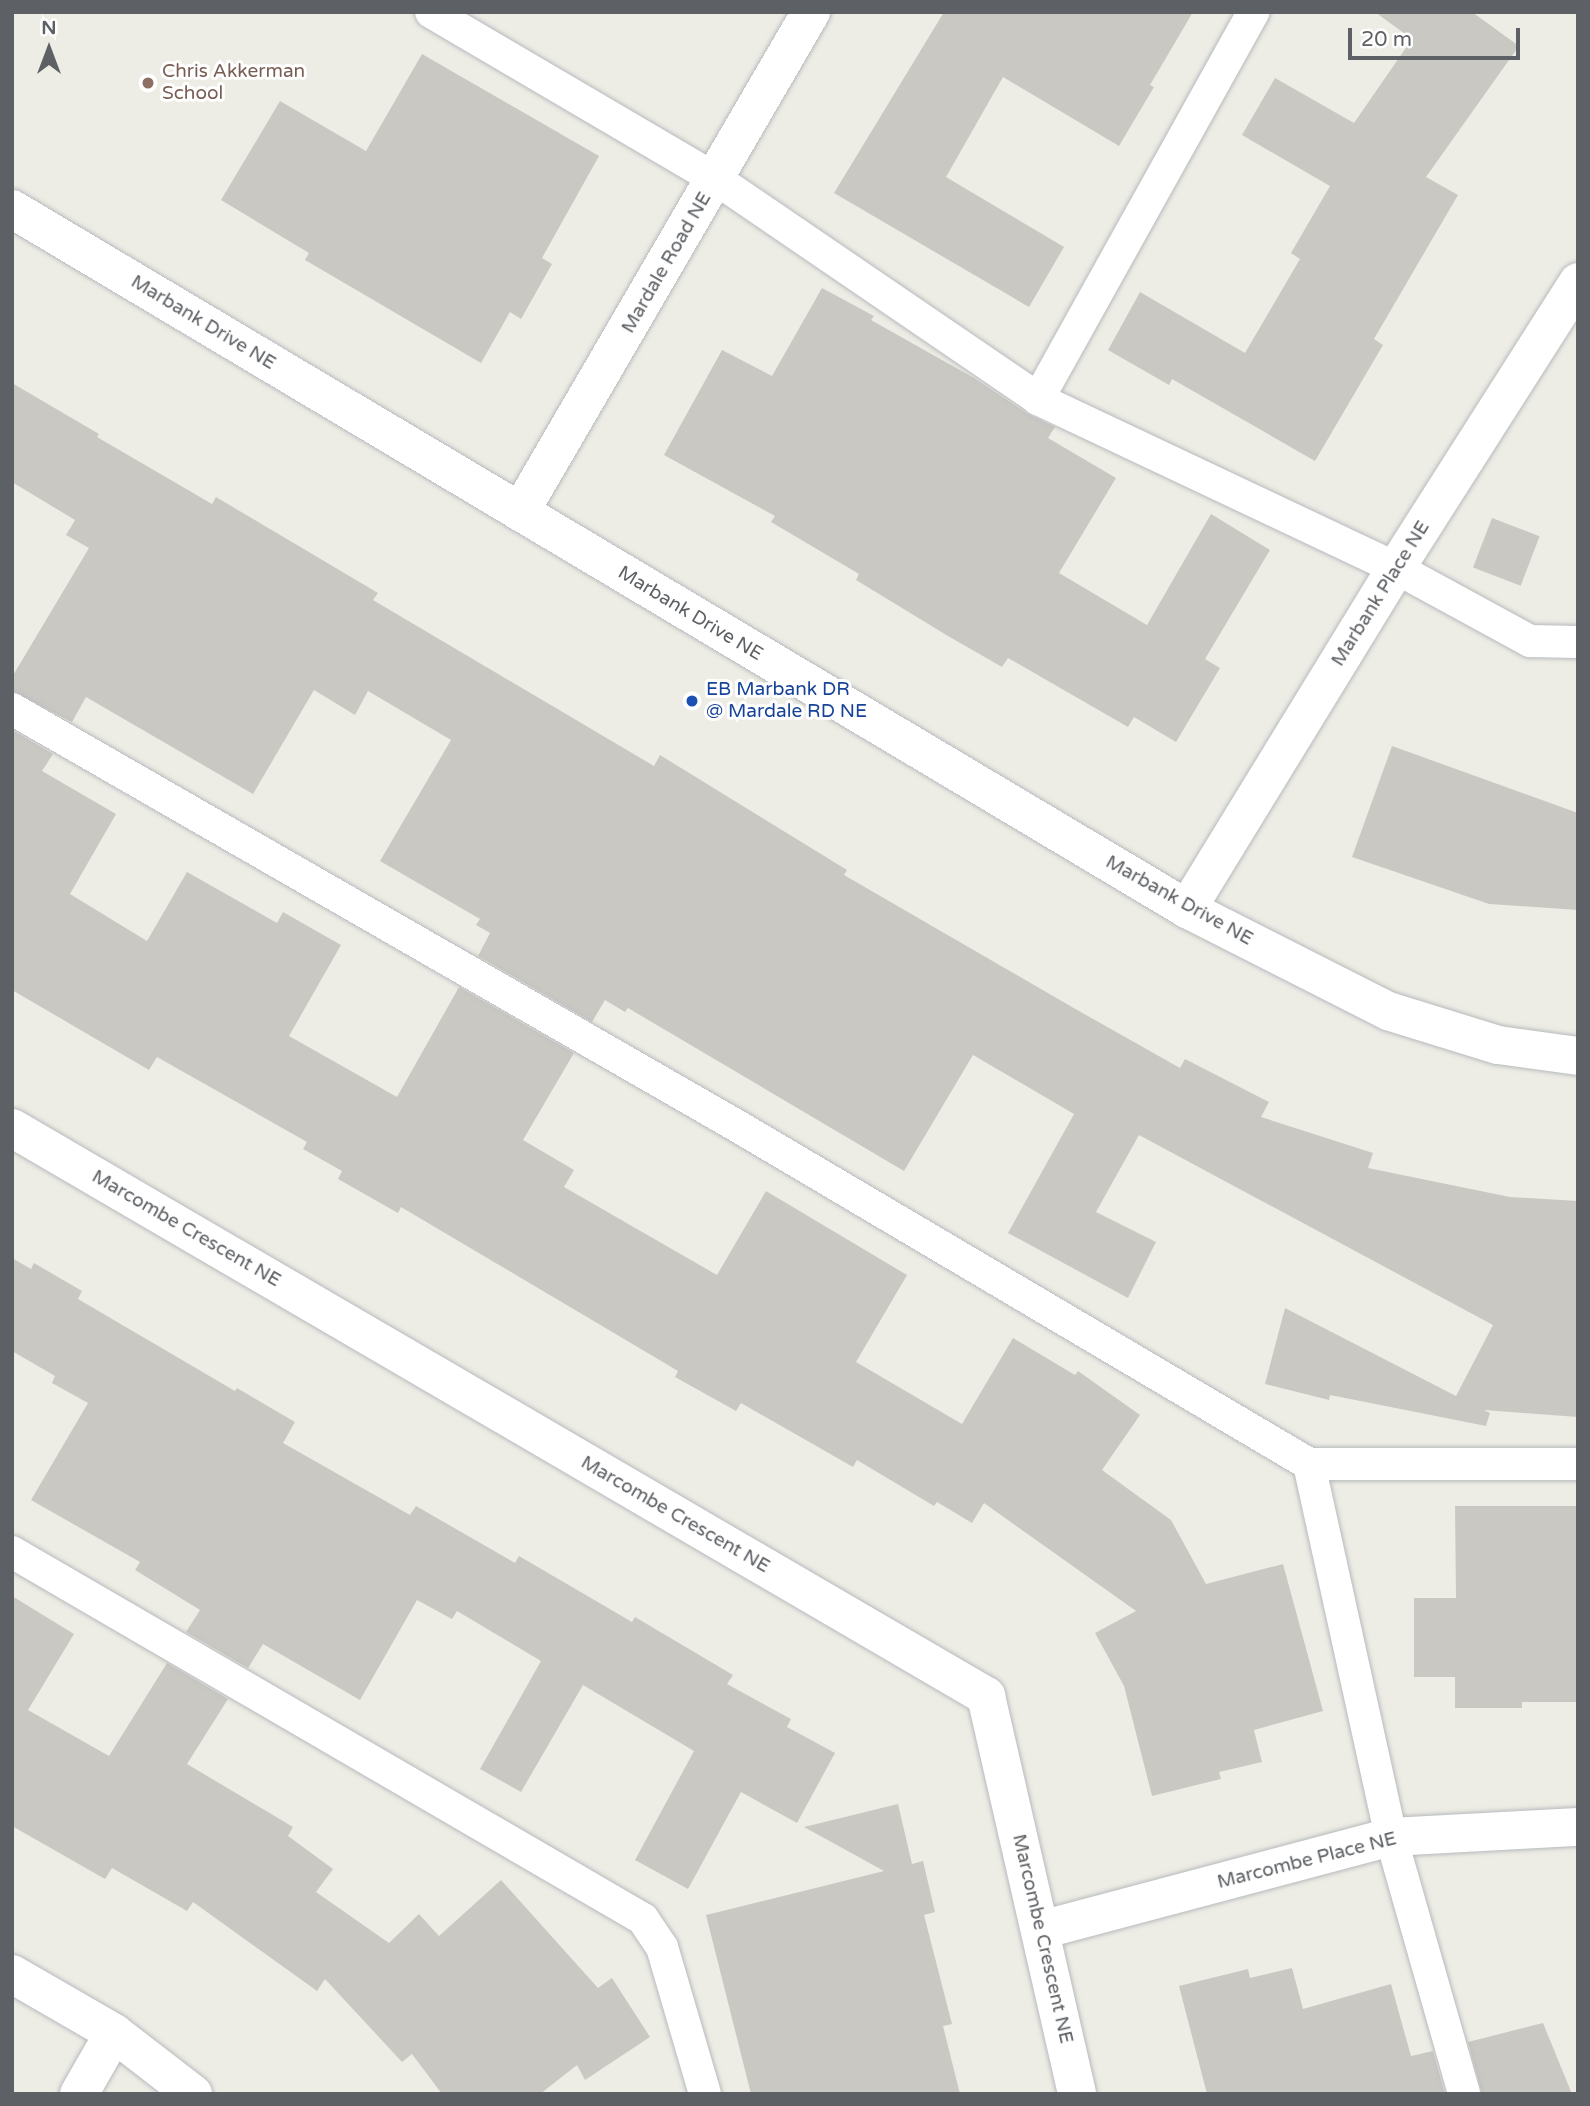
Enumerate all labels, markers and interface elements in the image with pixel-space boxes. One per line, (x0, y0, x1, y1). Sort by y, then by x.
north arrow (14, 14, 84, 84)
scale bar (1352, 14, 1524, 58)
text: N (41, 17, 57, 39)
text: 20 m (1361, 27, 1412, 52)
place label: Chris Akkerman School (162, 61, 305, 105)
marker: Chris Akkerman School (140, 75, 156, 91)
street label: Mardale Road NE (617, 188, 717, 338)
street label: Marbank Drive NE (126, 271, 280, 375)
street label: Marbank Place NE (1327, 517, 1435, 671)
street label: Marbank Drive NE (613, 562, 767, 666)
place label: EB Marbank DR @ Mardale RD NE (706, 679, 867, 723)
marker: EB Marbank DR @ Mardale RD NE (684, 693, 700, 709)
street label: Marbank Drive NE (1101, 851, 1257, 951)
street label: Marcombe Crescent NE (87, 1166, 285, 1292)
street label: Marcombe Crescent NE (576, 1452, 774, 1578)
street label: Marcombe Place NE (1215, 1828, 1399, 1894)
street label: Marcombe Crescent NE (1007, 1832, 1077, 2046)

